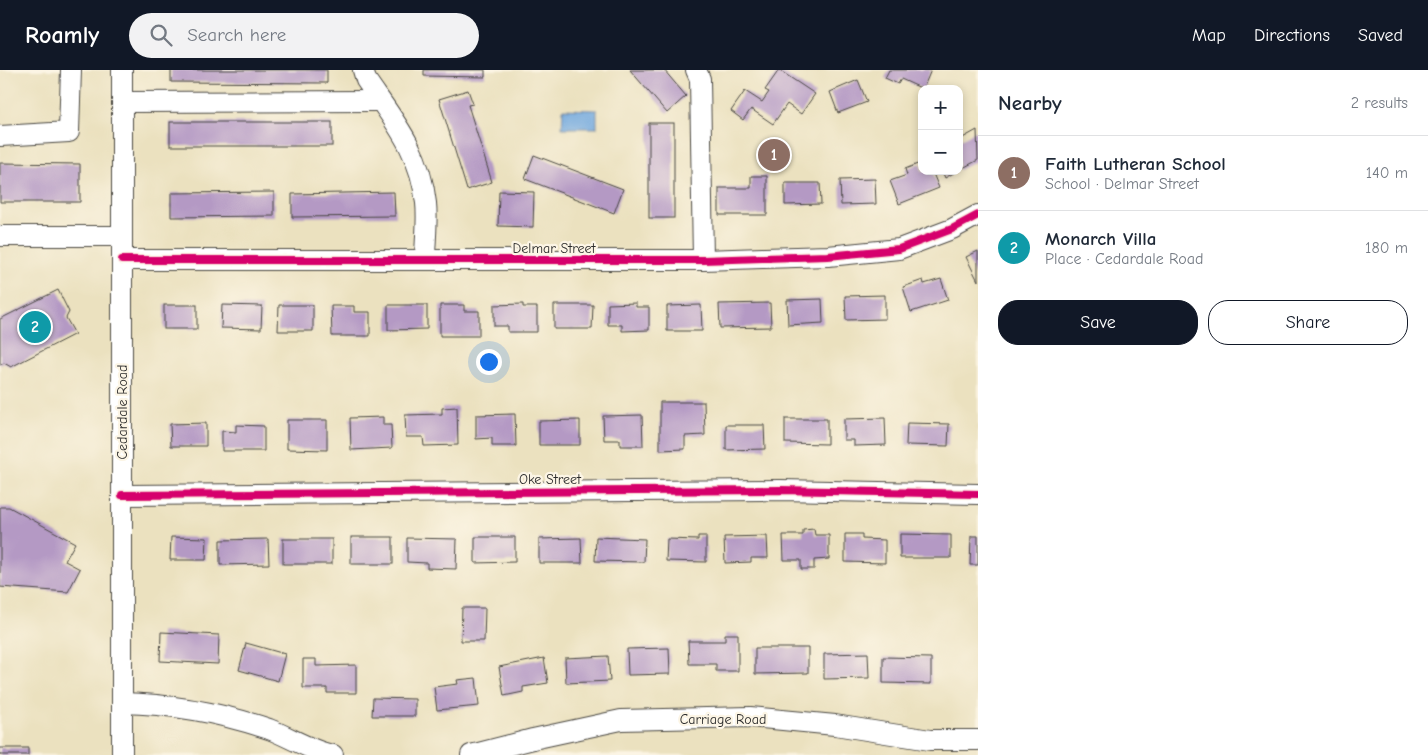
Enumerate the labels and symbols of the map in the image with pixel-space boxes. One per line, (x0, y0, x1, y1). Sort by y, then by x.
pin: 1 (758, 136, 790, 174)
street label: Delmar Street (513, 240, 596, 257)
pin: 2 (19, 308, 51, 346)
your location (476, 349, 502, 375)
street label: Cedardale Road (114, 364, 131, 460)
street label: Oke Street (519, 471, 582, 488)
street label: Carriage Road (680, 711, 766, 728)

